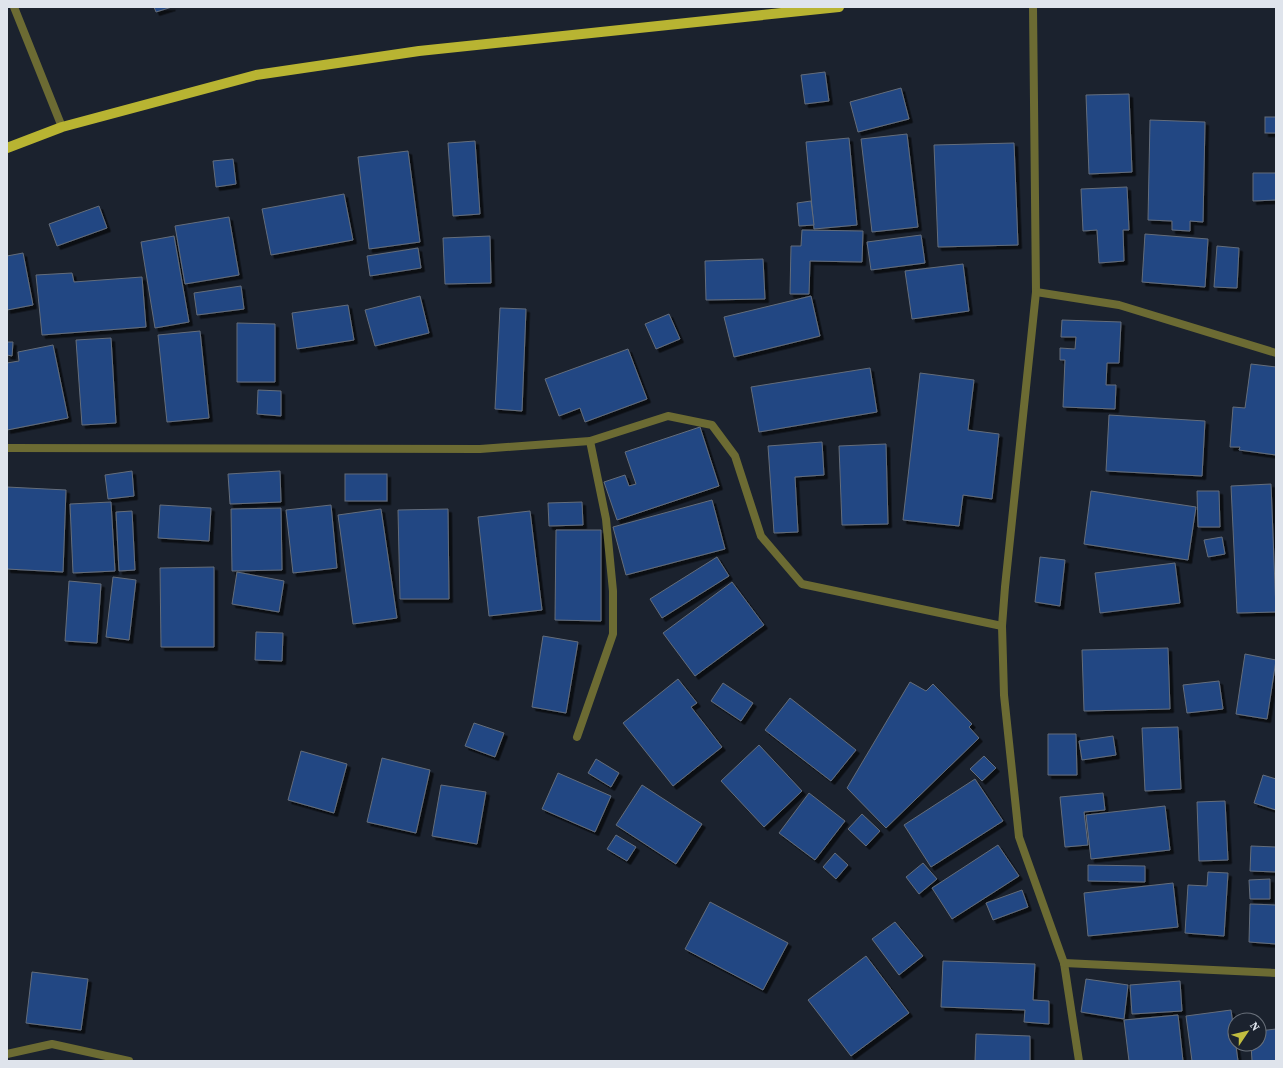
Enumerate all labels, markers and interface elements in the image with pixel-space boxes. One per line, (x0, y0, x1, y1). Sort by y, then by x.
north arrow (1227, 1012, 1267, 1052)
text: N (1246, 1019, 1263, 1034)

